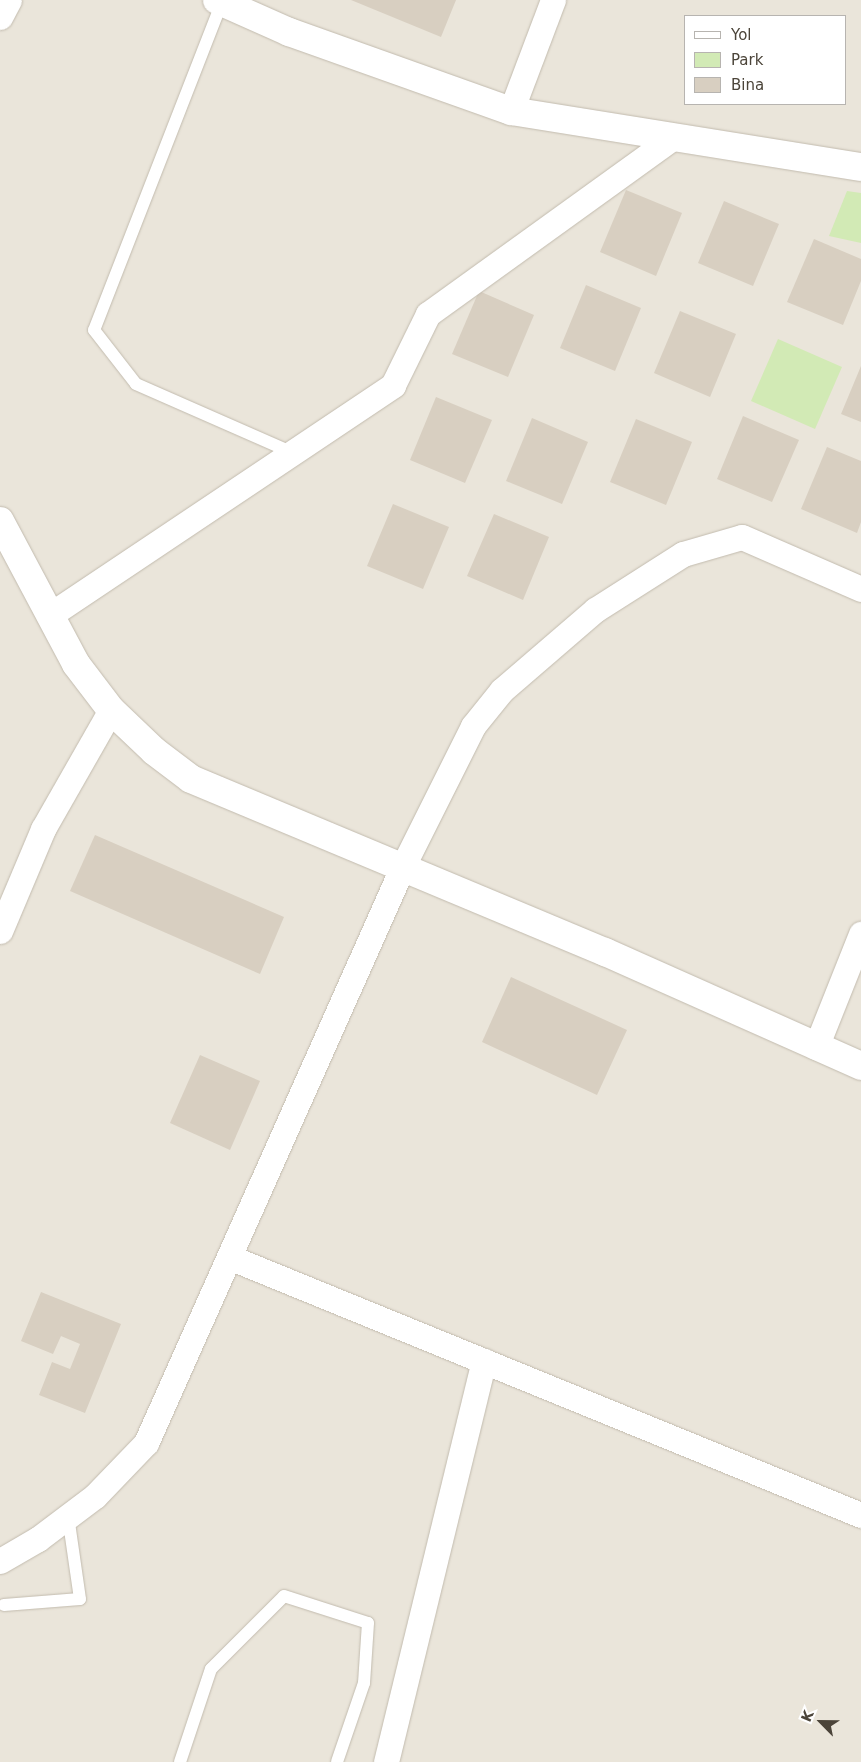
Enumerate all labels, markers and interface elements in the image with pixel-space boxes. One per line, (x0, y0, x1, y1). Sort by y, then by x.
legend (684, 15, 846, 105)
text: Yol (731, 26, 752, 44)
text: Park (731, 51, 763, 69)
text: Bina (731, 76, 764, 94)
north arrow (796, 1697, 846, 1747)
text: K (798, 1708, 817, 1724)

